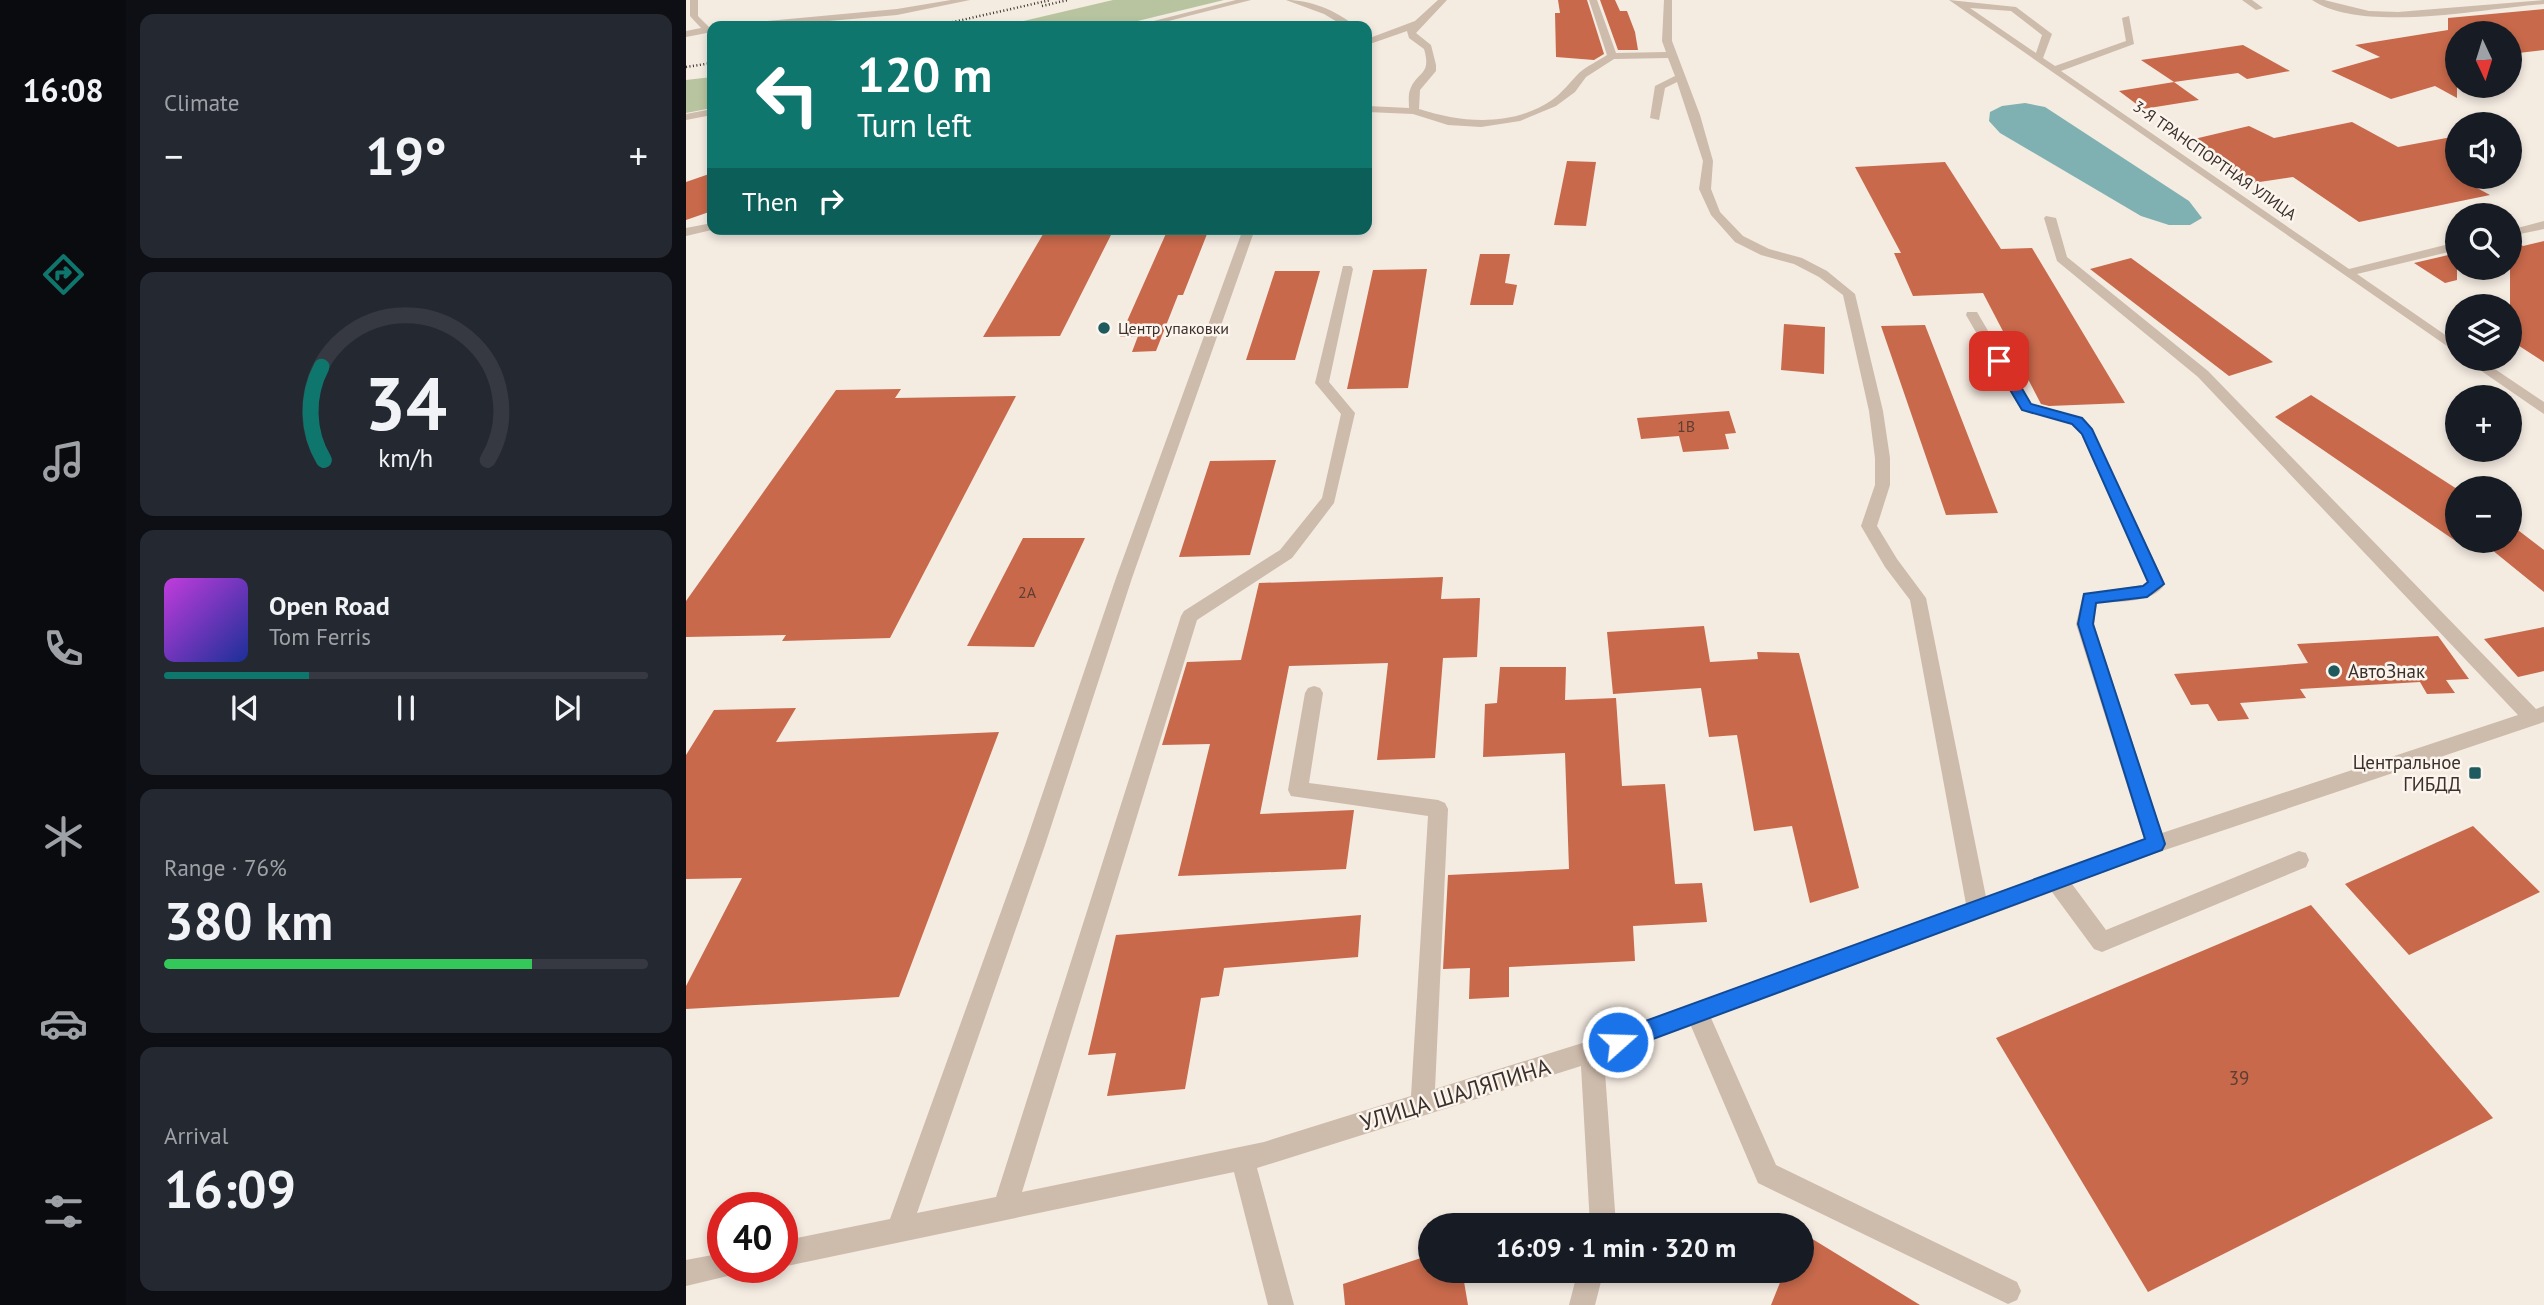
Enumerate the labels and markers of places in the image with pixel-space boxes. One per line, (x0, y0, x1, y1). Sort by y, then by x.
place label: Центр упаковки (1118, 318, 1229, 338)
marker: Центр упаковки (1096, 320, 1112, 336)
pin (1969, 331, 2029, 391)
place label: АвтоЗнак (2348, 659, 2425, 683)
marker: АвтоЗнак (2326, 663, 2342, 679)
place label: Центральное ГИБДД (2353, 750, 2461, 796)
marker: Центральное ГИБДД (2467, 765, 2483, 781)

